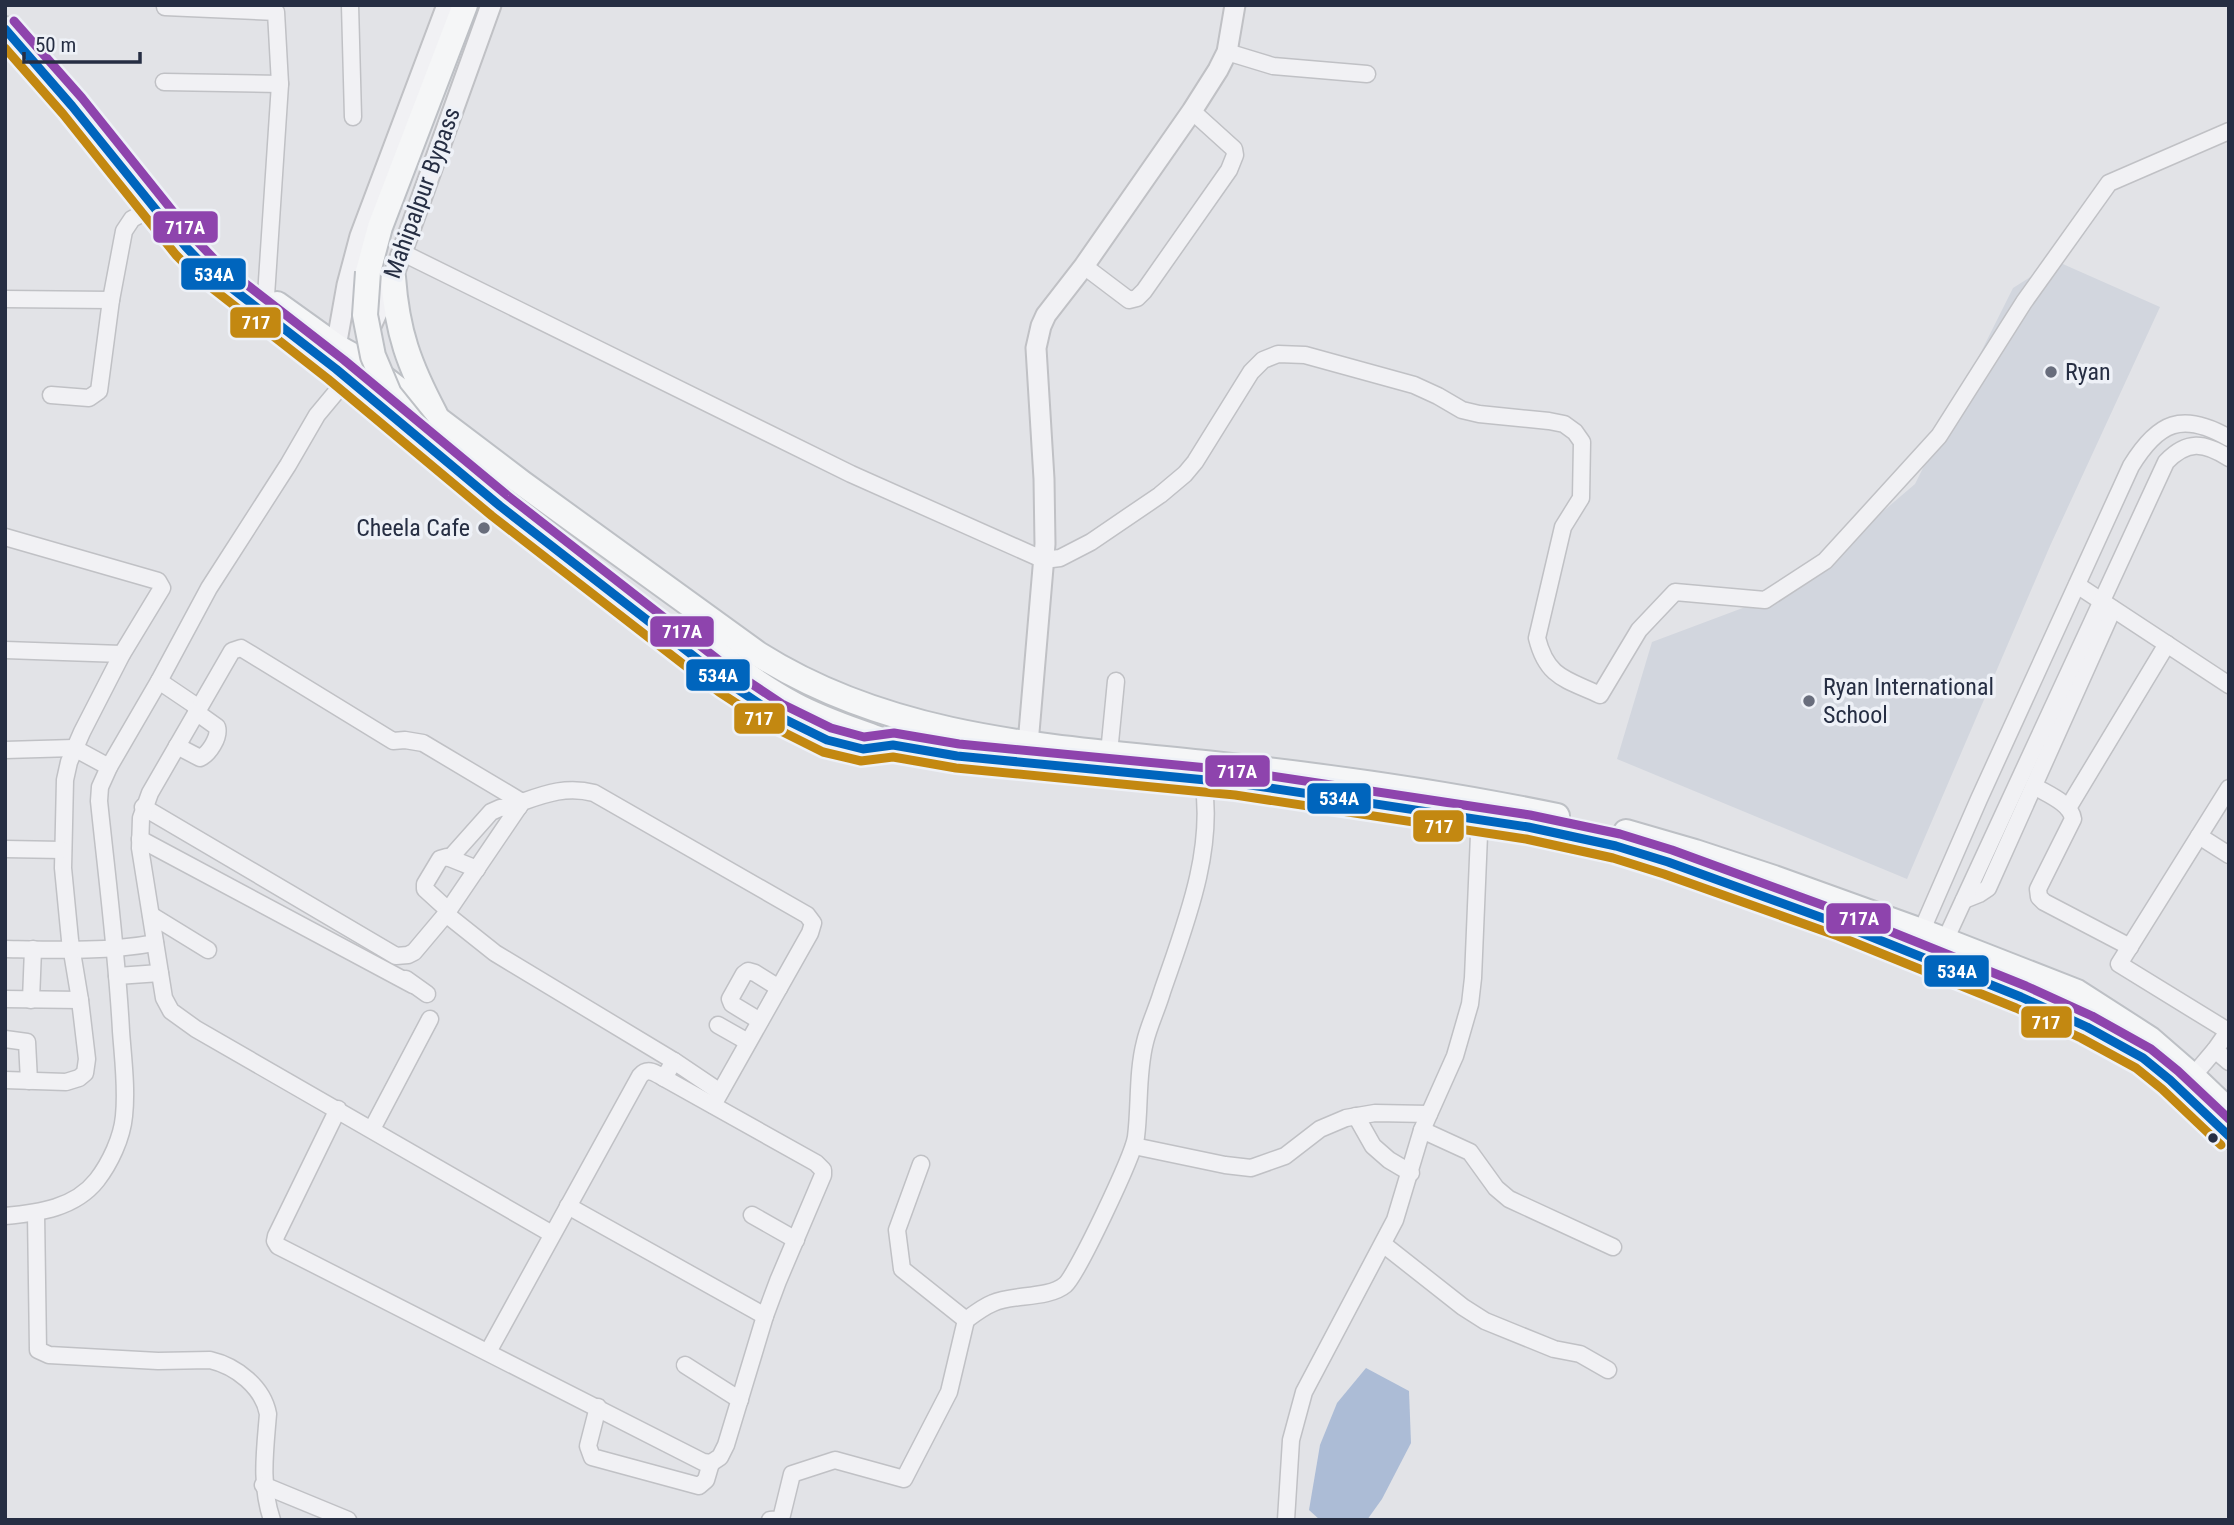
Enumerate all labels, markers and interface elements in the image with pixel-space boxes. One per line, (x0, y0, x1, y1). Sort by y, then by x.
scale bar (24, 21, 140, 65)
text: 50 m (35, 33, 76, 57)
street label: Mahipalpur Bypass (378, 104, 466, 282)
line badge: 717A (152, 210, 219, 244)
text: 717A (165, 216, 206, 239)
line badge: 534A (180, 257, 247, 291)
text: 534A (194, 263, 235, 286)
line badge: 717 (229, 306, 282, 339)
text: 717 (242, 311, 270, 334)
place label: Ryan (2065, 358, 2111, 386)
marker: Ryan (2043, 364, 2059, 380)
place label: Cheela Cafe (356, 514, 470, 542)
marker: Cheela Cafe (476, 520, 492, 536)
line badge: 717A (649, 615, 715, 648)
text: 717A (662, 620, 703, 643)
line badge: 534A (685, 658, 751, 692)
text: 534A (698, 664, 739, 687)
place label: Ryan International School (1823, 673, 1994, 729)
marker: Ryan International School (1801, 693, 1817, 709)
line badge: 717 (733, 702, 786, 735)
text: 717 (745, 707, 773, 730)
line badge: 717A (1204, 754, 1271, 788)
text: 717A (1217, 760, 1258, 783)
line badge: 534A (1306, 782, 1372, 815)
text: 534A (1319, 787, 1360, 810)
line badge: 717 (1412, 809, 1465, 843)
text: 717 (1425, 815, 1453, 838)
line badge: 717A (1825, 902, 1892, 935)
text: 717A (1839, 907, 1880, 930)
line badge: 534A (1923, 954, 1990, 988)
text: 534A (1937, 960, 1978, 983)
line badge: 717 (2020, 1005, 2073, 1039)
text: 717 (2032, 1011, 2060, 1034)
unlabelled marker (2206, 1131, 2220, 1145)

